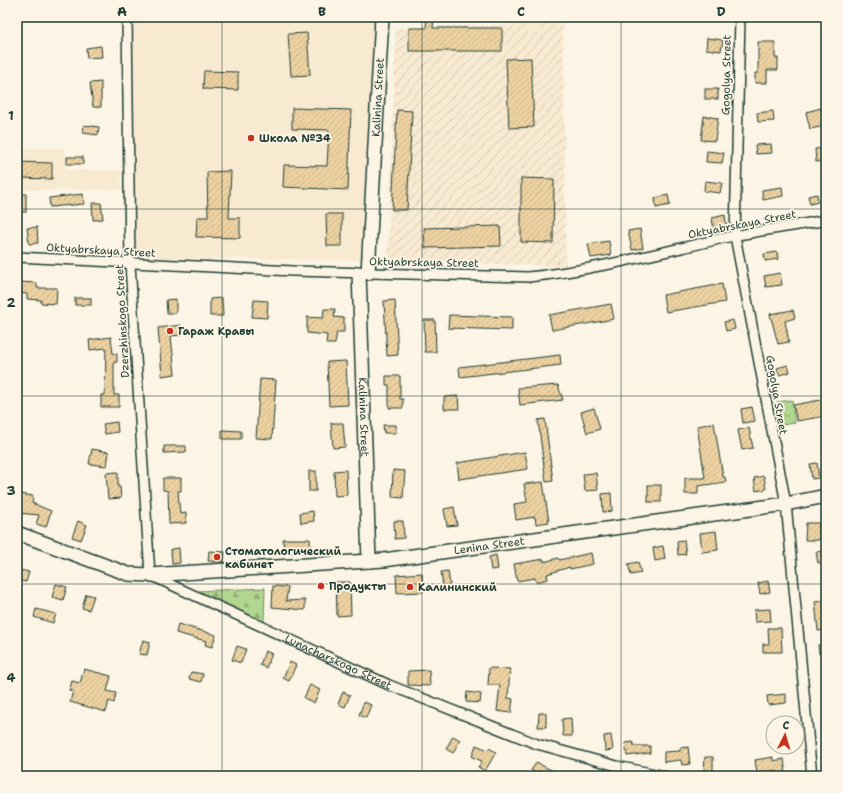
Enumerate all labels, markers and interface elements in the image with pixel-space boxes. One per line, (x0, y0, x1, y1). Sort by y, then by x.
text: A (117, 3, 127, 20)
text: B (318, 3, 326, 20)
text: C (517, 3, 525, 20)
text: D (716, 3, 726, 20)
street label: Gogolya Street (718, 34, 735, 115)
street label: Kalinina Street (368, 57, 388, 137)
text: 1 (8, 107, 14, 124)
place label: Школа №34 (259, 131, 331, 146)
marker: Школа №34 (246, 133, 256, 143)
street label: Oktyabrskaya Street (687, 207, 798, 242)
street label: Oktyabrskaya Street (46, 240, 156, 261)
street label: Oktyabrskaya Street (369, 254, 479, 271)
street label: Dzerzhinskogo Street (112, 263, 133, 378)
text: 2 (6, 294, 16, 311)
place label: Гараж Кравы (178, 324, 255, 339)
marker: Гараж Кравы (165, 326, 175, 336)
street label: Gogolya Street (762, 354, 791, 436)
street label: Kalinina Street (355, 377, 372, 457)
text: 3 (6, 482, 16, 499)
street label: Lenina Street (453, 533, 526, 558)
place label: Стоматологический кабинет (225, 544, 341, 572)
marker: Стоматологический кабинет (212, 552, 222, 562)
place label: Продукты (329, 579, 387, 594)
place label: Калининский (418, 580, 497, 595)
marker: Продукты (316, 581, 326, 591)
marker: Калининский (405, 582, 415, 592)
street label: Lunacharskogo Street (282, 631, 394, 693)
text: 4 (6, 669, 16, 686)
north arrow (765, 715, 805, 755)
text: С (782, 718, 790, 733)

